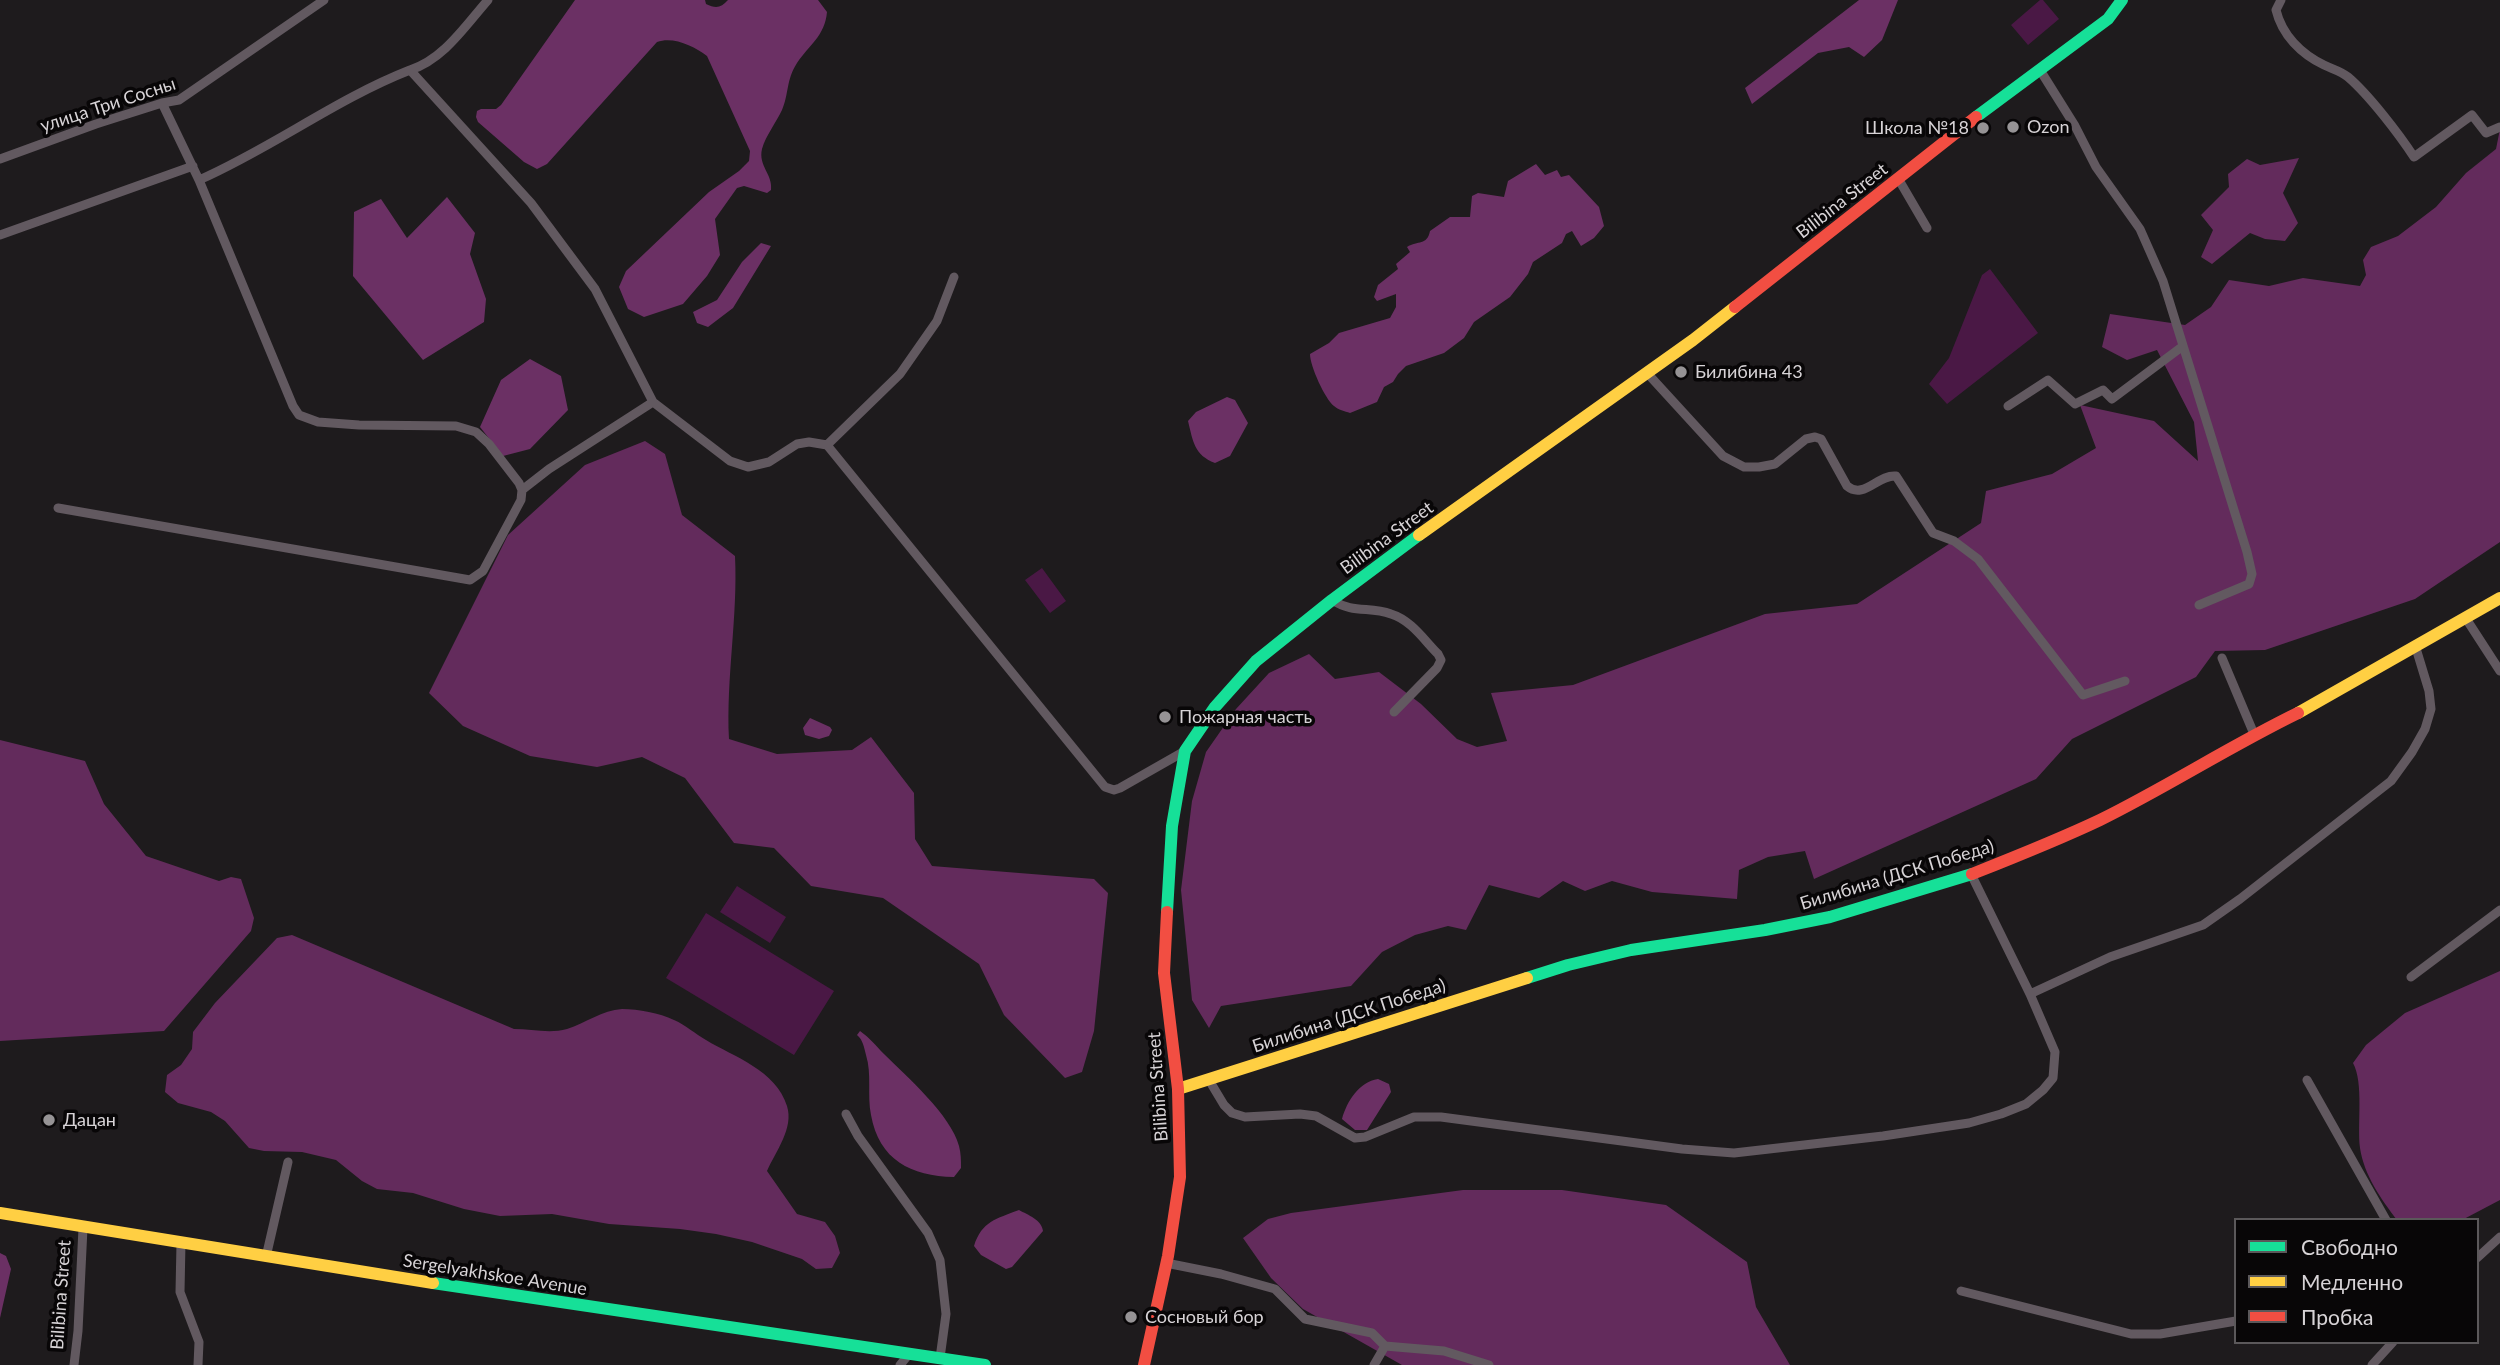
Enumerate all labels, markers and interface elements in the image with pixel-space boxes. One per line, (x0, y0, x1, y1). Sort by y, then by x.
street label: улица Три Сосны (38, 73, 178, 137)
place label: Ozon (2027, 116, 2069, 138)
place label: Школа №18 (1865, 117, 1969, 139)
marker: Ozon (2005, 119, 2021, 135)
marker: Школа №18 (1975, 120, 1991, 136)
street label: Bilibina Street (1792, 159, 1892, 243)
place label: Билибина 43 (1695, 361, 1803, 383)
marker: Билибина 43 (1673, 364, 1689, 380)
street label: Bilibina Street (1336, 497, 1438, 579)
place label: Пожарная часть (1179, 706, 1312, 728)
marker: Пожарная часть (1157, 709, 1173, 725)
street label: Билибина (ДСК Победа) (1797, 835, 1997, 915)
street label: Билибина (ДСК Победа) (1250, 975, 1448, 1057)
street label: Bilibina Street (1143, 1032, 1173, 1142)
place label: Дацан (63, 1109, 116, 1131)
marker: Дацан (41, 1112, 57, 1128)
legend (2234, 1218, 2479, 1344)
text: Свободно (2301, 1234, 2398, 1259)
street label: Bilibina Street (46, 1240, 76, 1350)
street label: Sergelyakhskoe Avenue (401, 1250, 589, 1300)
text: Медленно (2301, 1269, 2403, 1294)
text: Пробка (2301, 1304, 2374, 1329)
place label: Сосновый бор (1145, 1306, 1264, 1328)
marker: Сосновый бор (1123, 1309, 1139, 1325)

